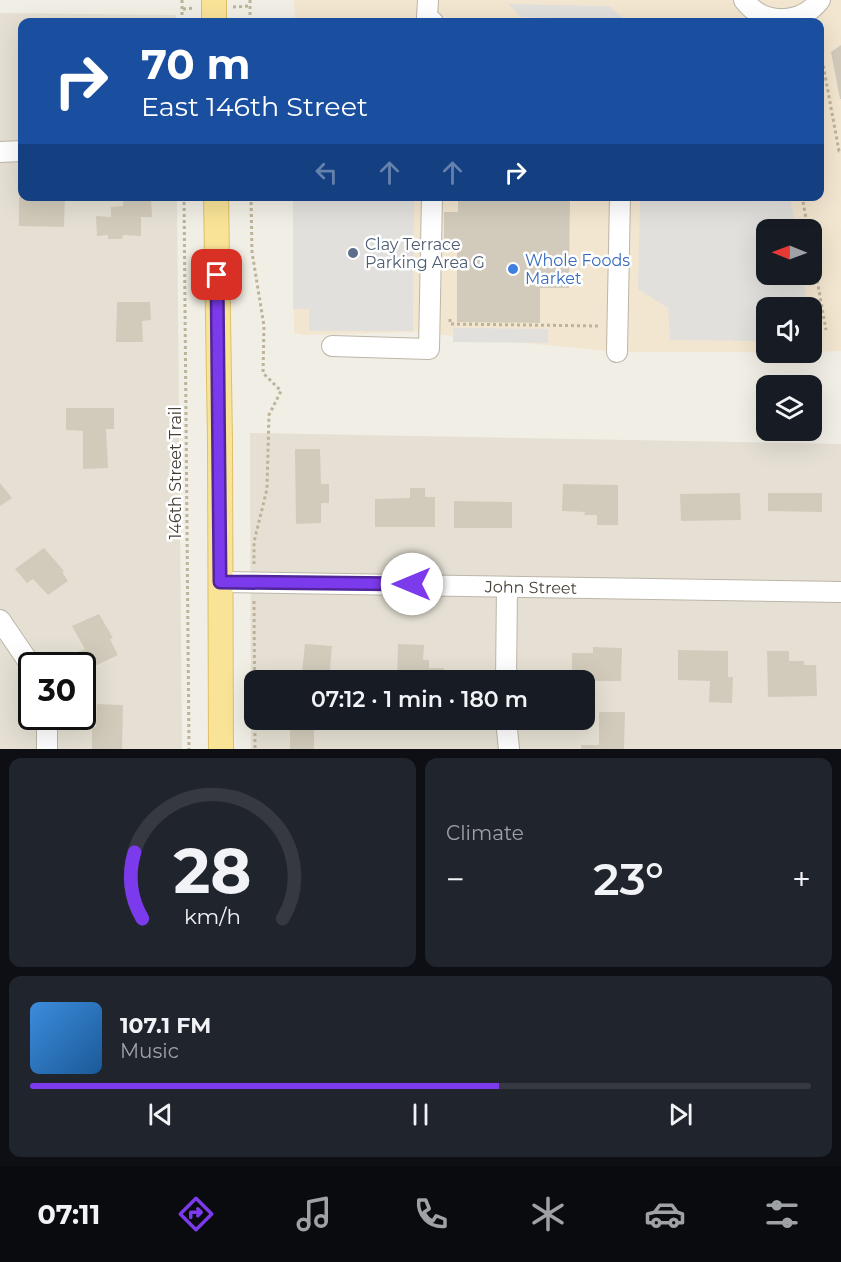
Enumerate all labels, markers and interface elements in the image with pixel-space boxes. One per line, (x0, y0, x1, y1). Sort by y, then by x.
text: 70 m (141, 38, 251, 90)
icon: right (42, 42, 120, 120)
text: East 146th Street (141, 90, 368, 123)
icon: left (310, 156, 343, 189)
icon: ahead (373, 156, 406, 189)
icon: ahead (436, 156, 469, 189)
icon: right (499, 156, 532, 189)
north arrow (756, 219, 822, 285)
map controls (756, 219, 822, 441)
place label: Clay Terrace Parking Area G (365, 235, 485, 272)
marker: Clay Terrace Parking Area G (346, 246, 360, 260)
pin (191, 249, 242, 300)
place label: Whole Foods Market (525, 251, 630, 288)
icon: arrive (200, 258, 233, 291)
marker: Whole Foods Market (506, 262, 520, 276)
button: sound (756, 297, 822, 363)
button: layers (756, 375, 822, 441)
street label: 146th Street Trail (166, 407, 185, 539)
position arrow (380, 552, 444, 616)
street label: John Street (484, 577, 578, 598)
speed limit sign: 30 (18, 652, 96, 730)
text: 07:12 · 1 min · 180 m (311, 686, 528, 713)
text: Climate (446, 821, 524, 845)
text: 28 (173, 833, 251, 909)
text: 23° (593, 851, 664, 906)
text: − (446, 859, 465, 899)
text: + (792, 859, 811, 899)
text: km/h (184, 904, 241, 930)
text: 107.1 FM (120, 1012, 211, 1039)
text: Music (120, 1039, 179, 1063)
icon: previous (144, 1098, 177, 1131)
icon: pause (404, 1098, 437, 1131)
icon: next (664, 1098, 697, 1131)
icon: directions (175, 1193, 217, 1235)
icon: music (293, 1193, 335, 1235)
icon: phone (410, 1193, 452, 1235)
icon: climate (527, 1193, 569, 1235)
icon: car (644, 1193, 686, 1235)
icon: filters (761, 1193, 803, 1235)
text: 07:11 (38, 1198, 100, 1231)

